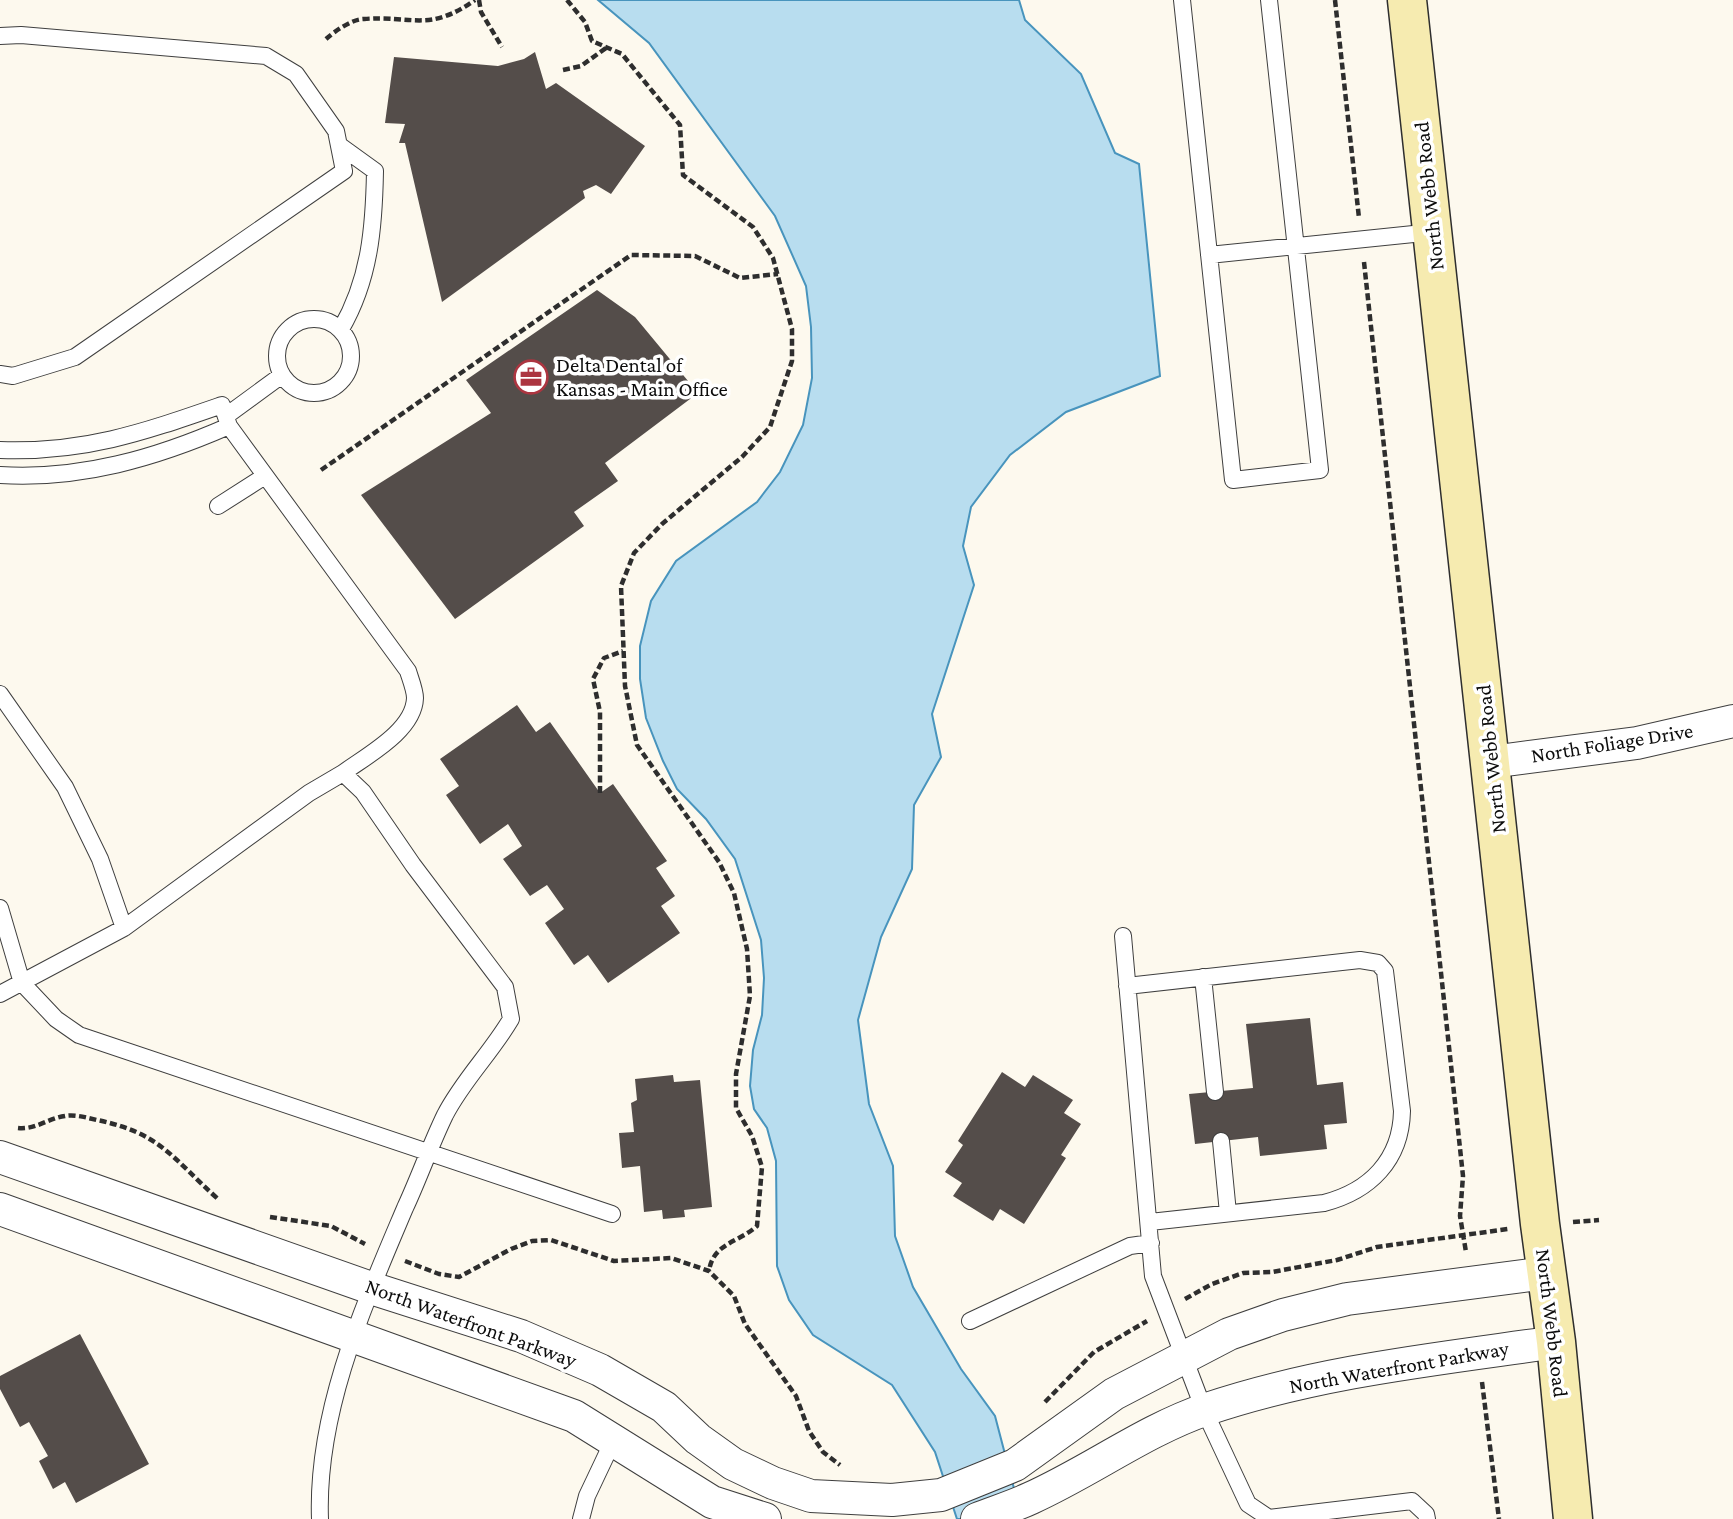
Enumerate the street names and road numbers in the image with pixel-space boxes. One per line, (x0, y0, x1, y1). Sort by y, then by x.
street label: North Webb Road (1409, 120, 1449, 272)
street label: North Webb Road (1471, 683, 1511, 835)
street label: North Foliage Drive (1529, 718, 1695, 768)
street label: North Webb Road (1531, 1247, 1573, 1399)
street label: North Waterfront Parkway (362, 1274, 580, 1372)
street label: North Waterfront Parkway (1287, 1336, 1511, 1398)

